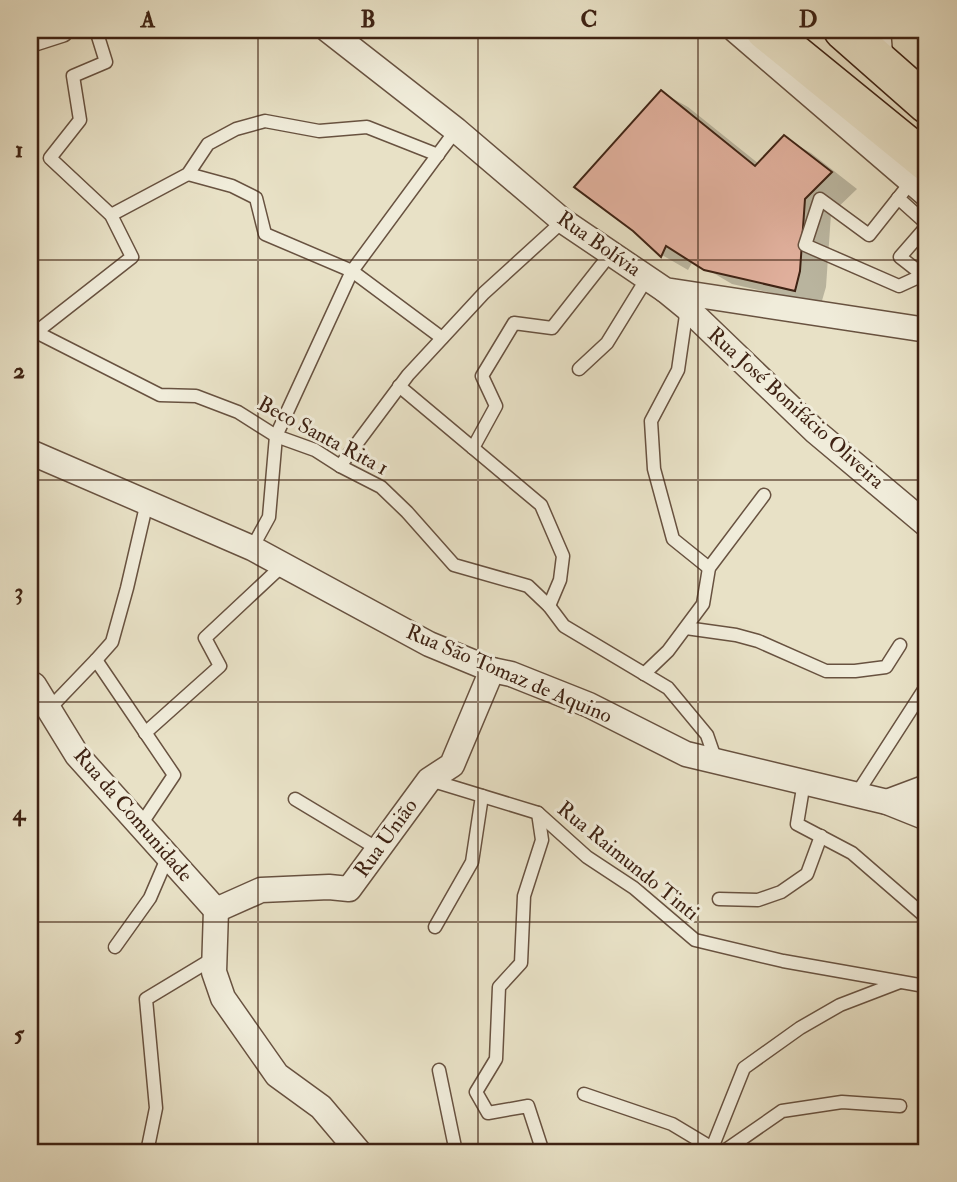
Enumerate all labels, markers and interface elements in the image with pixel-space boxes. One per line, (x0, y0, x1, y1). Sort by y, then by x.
text: A (140, 5, 156, 34)
text: B (360, 5, 376, 34)
text: C (581, 5, 597, 34)
text: D (799, 5, 817, 34)
text: 1 (15, 135, 23, 164)
street label: Rua Bolívia (552, 205, 647, 283)
street label: Rua José Bonifácio Oliveira (702, 321, 890, 495)
text: 2 (13, 356, 25, 385)
street label: Beco Santa Rita 1 (253, 390, 393, 482)
text: 3 (15, 577, 23, 606)
street label: Rua São Tomaz de Aquino (402, 618, 616, 730)
street label: Rua da Comunidade (67, 742, 199, 888)
street label: Rua União (348, 793, 424, 883)
street label: Rua Raimundo Tinti (552, 796, 705, 927)
text: 4 (12, 798, 27, 827)
text: 5 (14, 1019, 25, 1048)

